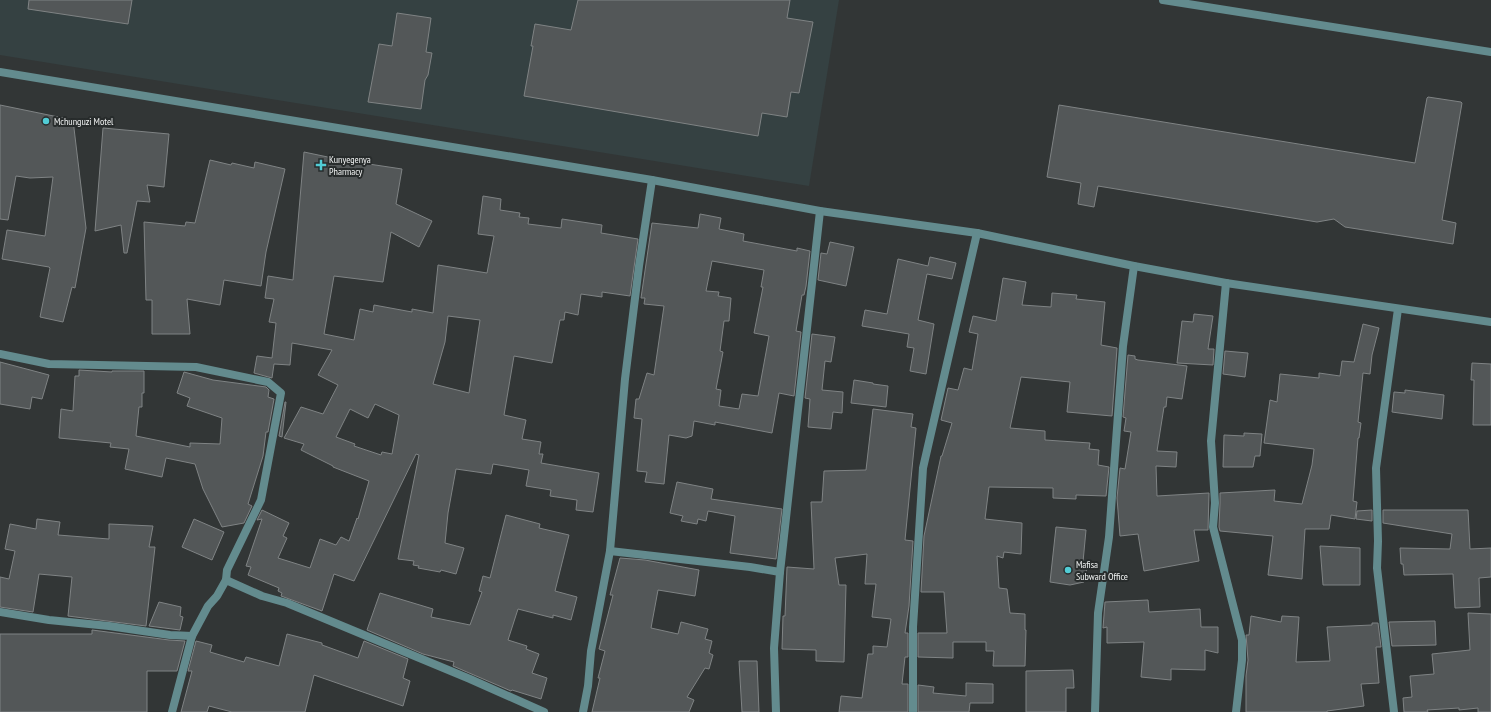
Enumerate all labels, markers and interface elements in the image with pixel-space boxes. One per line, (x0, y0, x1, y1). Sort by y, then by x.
place label: Mchunguzi Motel (54, 115, 114, 128)
marker: Mchunguzi Motel (41, 116, 51, 126)
place label: Kunyegenya Pharmacy (329, 153, 371, 178)
marker: Kunyegenya Pharmacy (316, 160, 326, 170)
place label: Mafisa Subward Office (1076, 558, 1128, 583)
marker: Mafisa Subward Office (1063, 565, 1073, 575)

